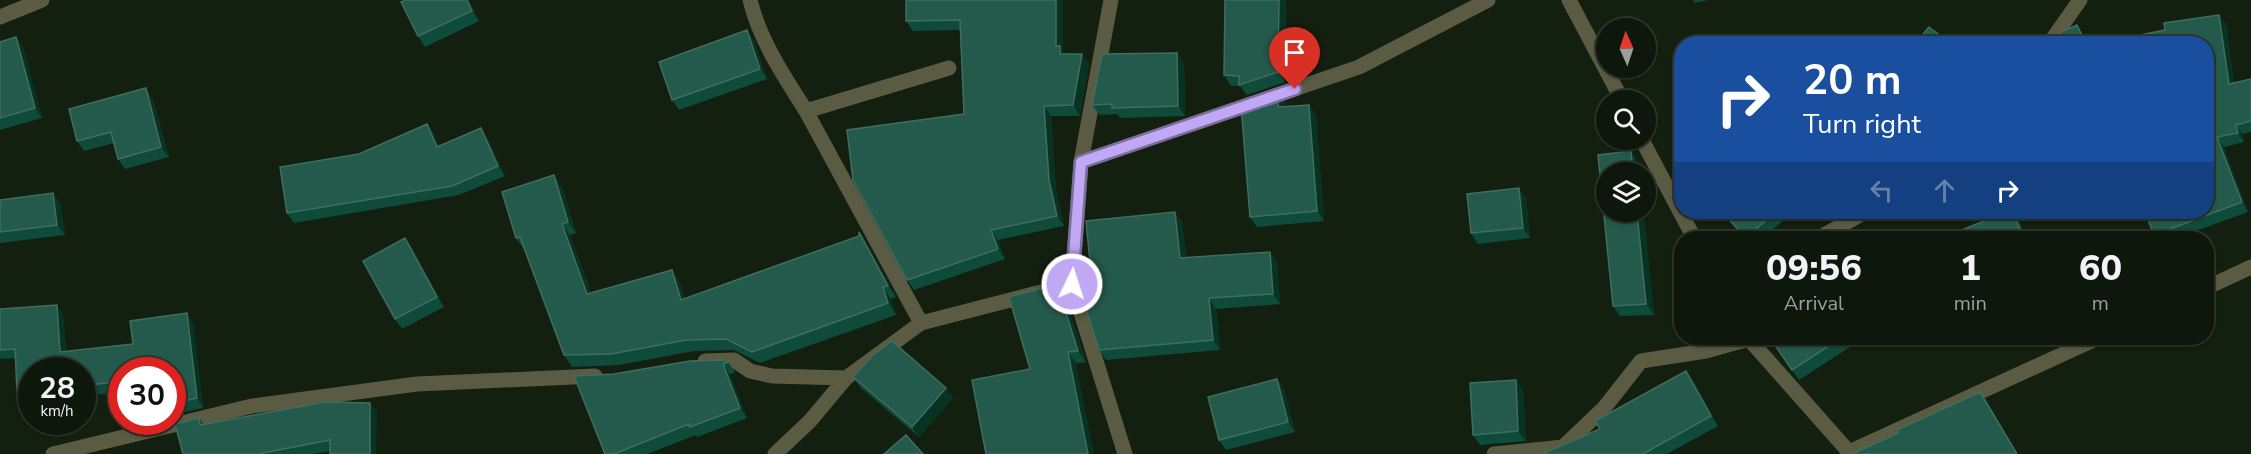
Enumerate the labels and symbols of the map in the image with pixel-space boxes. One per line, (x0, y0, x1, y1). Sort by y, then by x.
north arrow (1596, 18, 1656, 78)
pin (1269, 27, 1320, 89)
position arrow (1040, 252, 1104, 316)
speed limit sign: 30 (108, 357, 186, 435)

